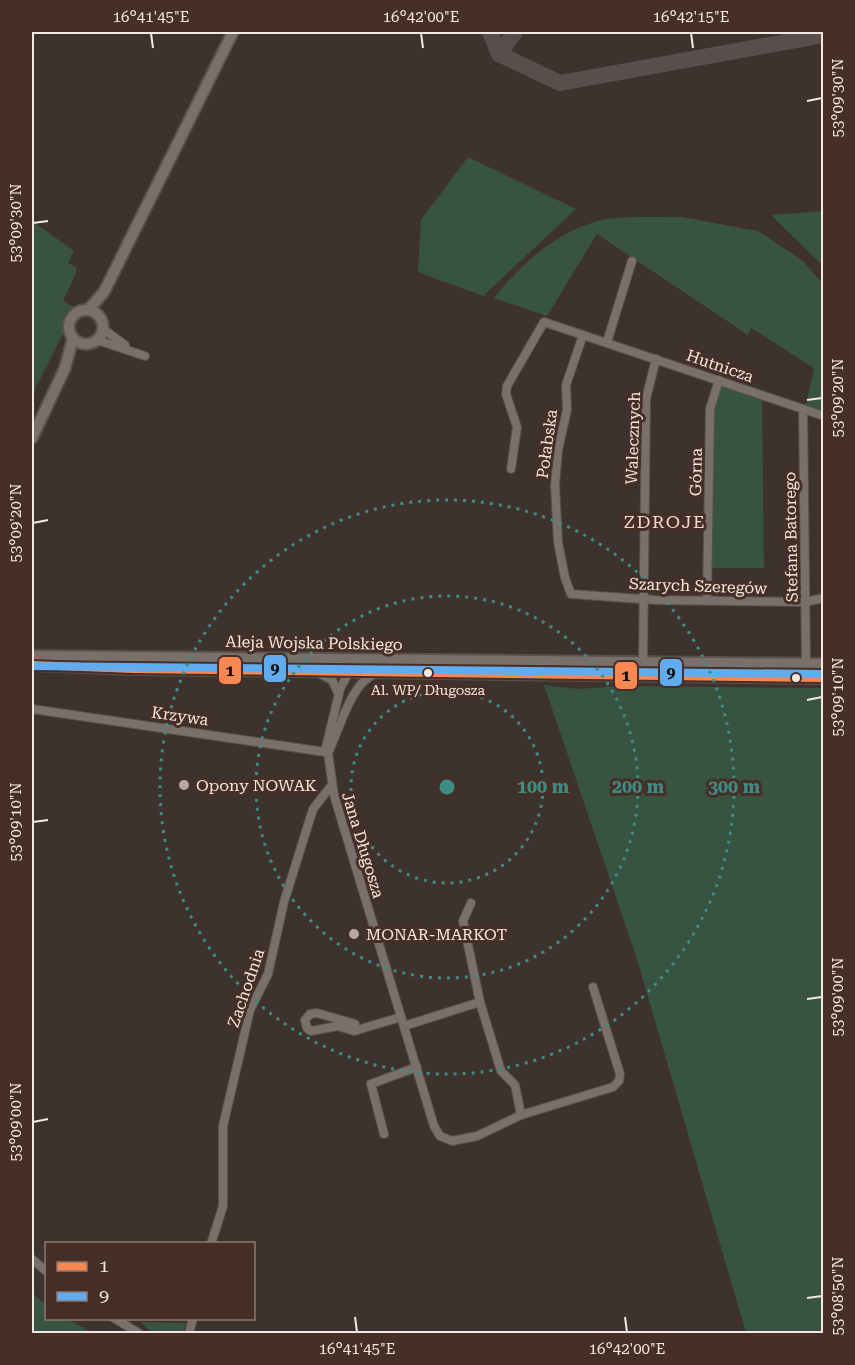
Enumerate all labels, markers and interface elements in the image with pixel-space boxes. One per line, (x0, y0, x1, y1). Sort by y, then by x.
text: 16°41'45"E (113, 8, 189, 26)
text: 16°42'00"E (383, 8, 459, 26)
text: 16°42'15"E (653, 8, 729, 26)
text: 53°09'30"N (829, 58, 847, 138)
text: 53°09'30"N (7, 183, 25, 263)
street label: Hutnicza (684, 346, 756, 386)
text: 53°09'20"N (829, 358, 847, 438)
street label: Walecznych (622, 391, 644, 485)
street label: Połabska (533, 408, 561, 480)
street label: Górna (686, 447, 706, 496)
street label: Stefana Batorego (780, 471, 802, 602)
text: 53°09'20"N (7, 483, 25, 563)
district label: ZDROJE (624, 511, 706, 532)
street label: Szarych Szeregów (629, 574, 768, 598)
street label: Aleja Wojska Polskiego (225, 632, 403, 654)
line badge: 9 (263, 654, 287, 683)
line badge: 1 (218, 656, 242, 685)
text: 53°09'10"N (829, 657, 847, 737)
line badge: 9 (659, 658, 683, 687)
text: 9 (271, 659, 280, 678)
text: 1 (226, 661, 235, 680)
line badge: 1 (614, 661, 638, 690)
text: 9 (667, 663, 676, 682)
text: 1 (622, 666, 631, 685)
marker: Al. WP/ Długosza (422, 667, 434, 679)
unlabelled marker (790, 672, 802, 684)
place label: Al. WP/ Długosza (371, 682, 485, 698)
street label: Krzywa (150, 703, 210, 729)
place label: Opony NOWAK (196, 776, 317, 795)
text: 100 m (517, 776, 570, 797)
text: 200 m (612, 776, 665, 797)
text: 300 m (708, 776, 761, 797)
centre of rings (437, 777, 457, 797)
marker: Opony NOWAK (177, 778, 191, 792)
text: 53°09'10"N (7, 782, 25, 862)
street label: Jana Długosza (338, 790, 388, 901)
place label: MONAR-MARKOT (366, 925, 507, 944)
marker: MONAR-MARKOT (347, 927, 361, 941)
street label: Zachodnia (224, 946, 268, 1030)
text: 53°09'00"N (829, 957, 847, 1037)
text: 53°09'00"N (7, 1082, 25, 1162)
legend (45, 1242, 255, 1320)
text: 1 (99, 1255, 109, 1276)
text: 53°08'50"N (829, 1256, 847, 1336)
text: 9 (99, 1285, 109, 1306)
text: 16°41'45"E (319, 1340, 395, 1358)
text: 16°42'00"E (589, 1340, 665, 1358)

